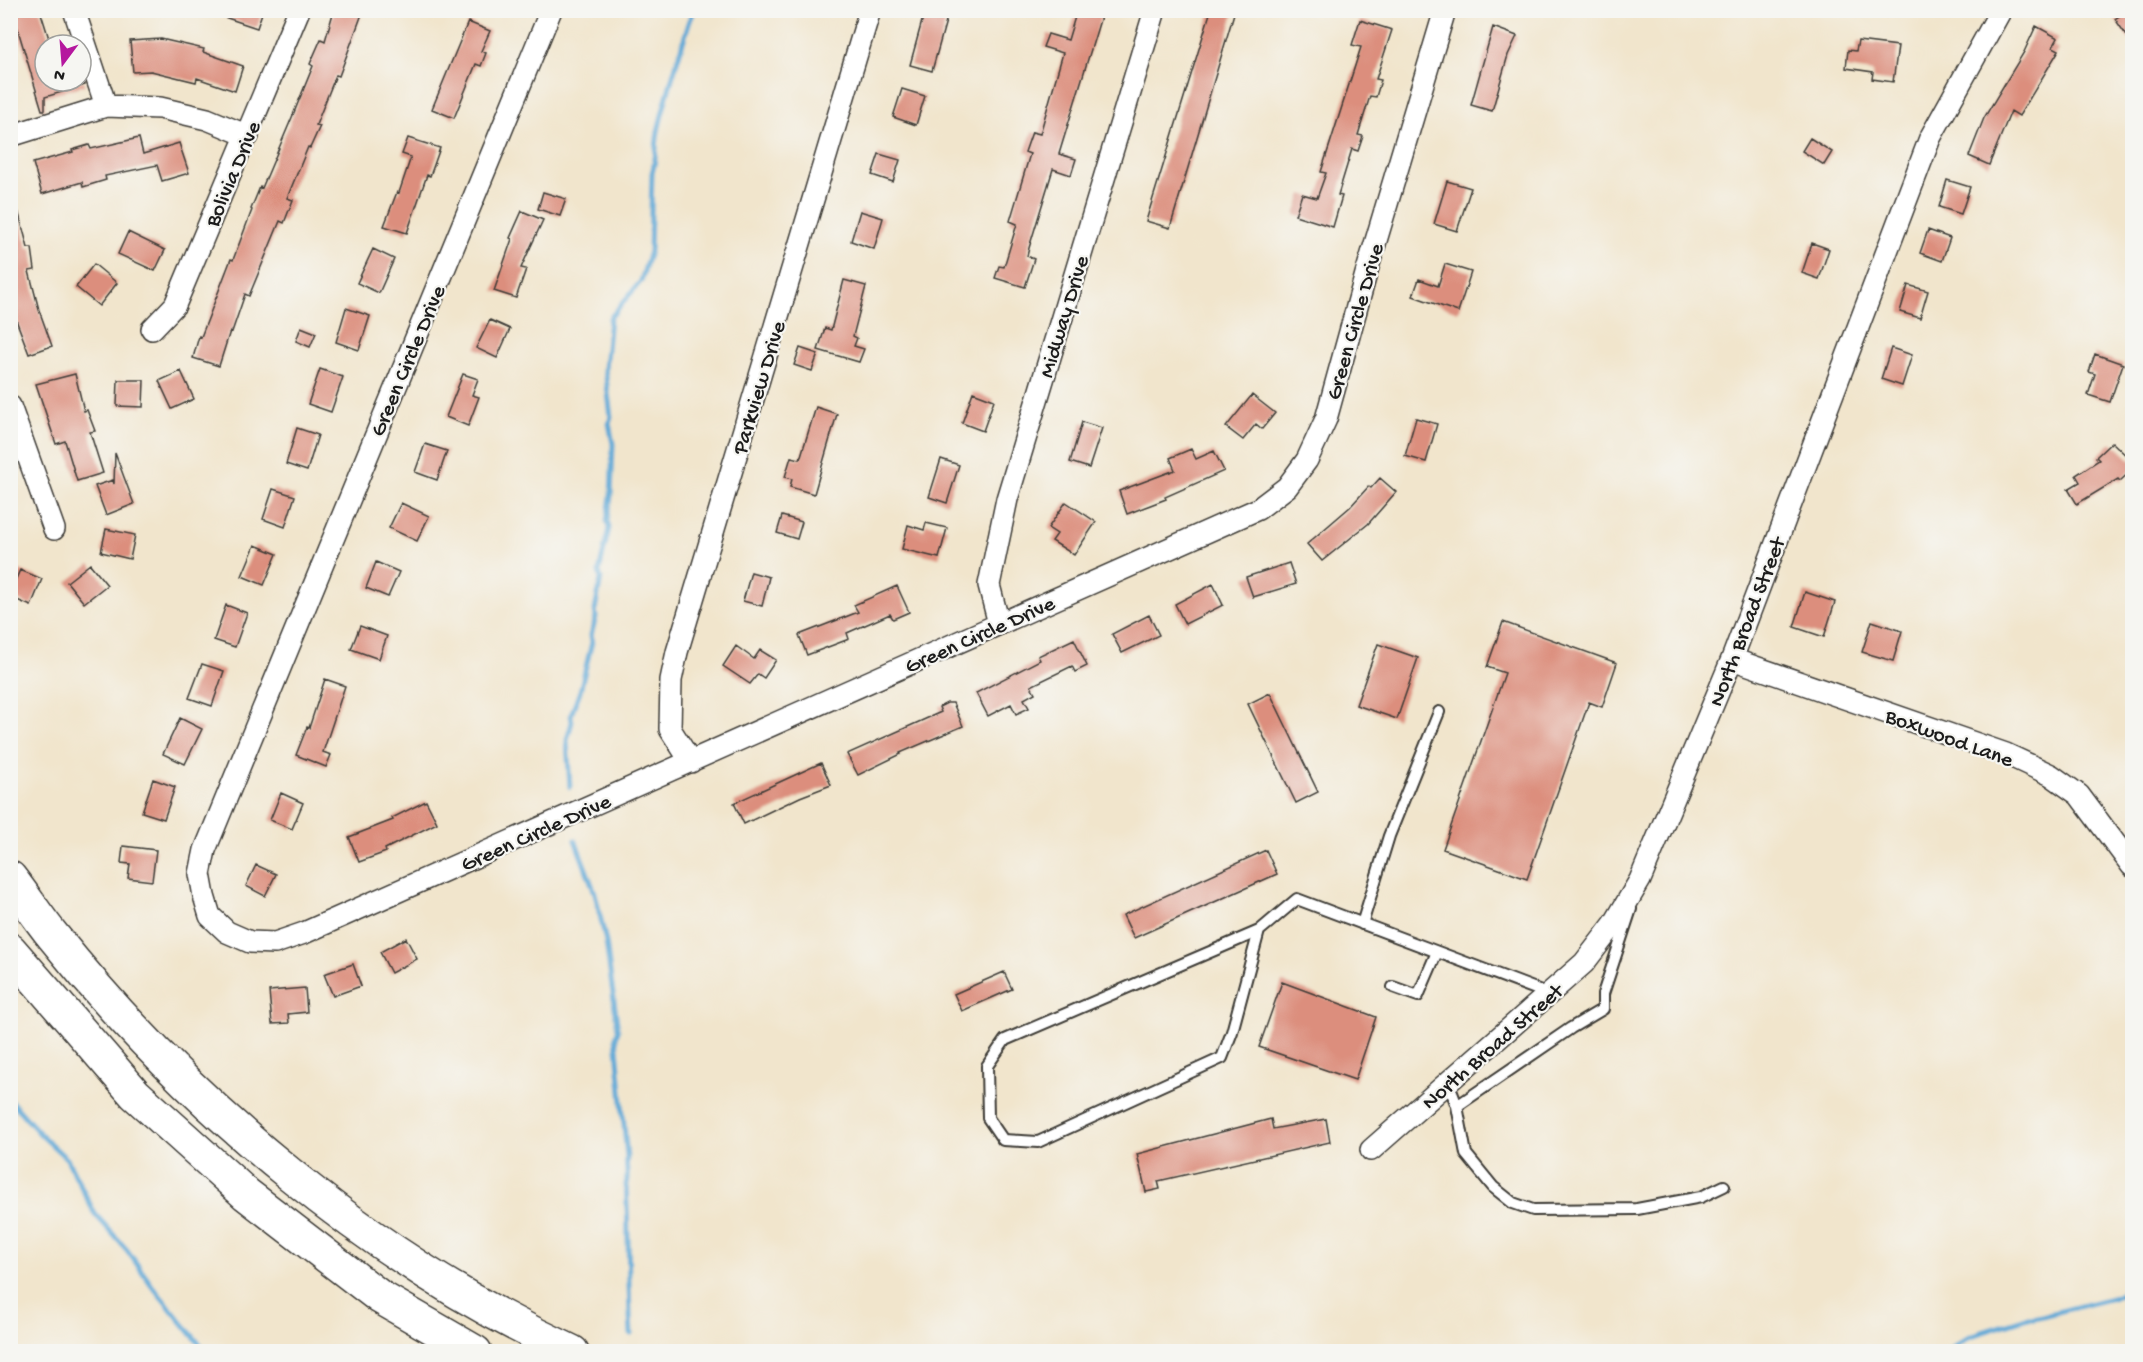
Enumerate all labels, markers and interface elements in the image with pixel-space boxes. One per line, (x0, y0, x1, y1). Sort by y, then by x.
north arrow (33, 33, 93, 93)
text: N (52, 63, 67, 85)
street label: Bolivia Drive (200, 117, 269, 232)
street label: Green Circle Drive (1322, 240, 1392, 403)
street label: Midway Drive (1035, 252, 1097, 381)
street label: Green Circle Drive (366, 282, 453, 441)
street label: Parkview Drive (728, 318, 794, 459)
street label: North Broad Street (1705, 532, 1794, 711)
street label: Green Circle Drive (902, 592, 1060, 681)
street label: Boxwood Lane (1880, 704, 2017, 775)
street label: Green Circle Drive (458, 790, 616, 879)
street label: North Broad Street (1418, 978, 1571, 1117)

